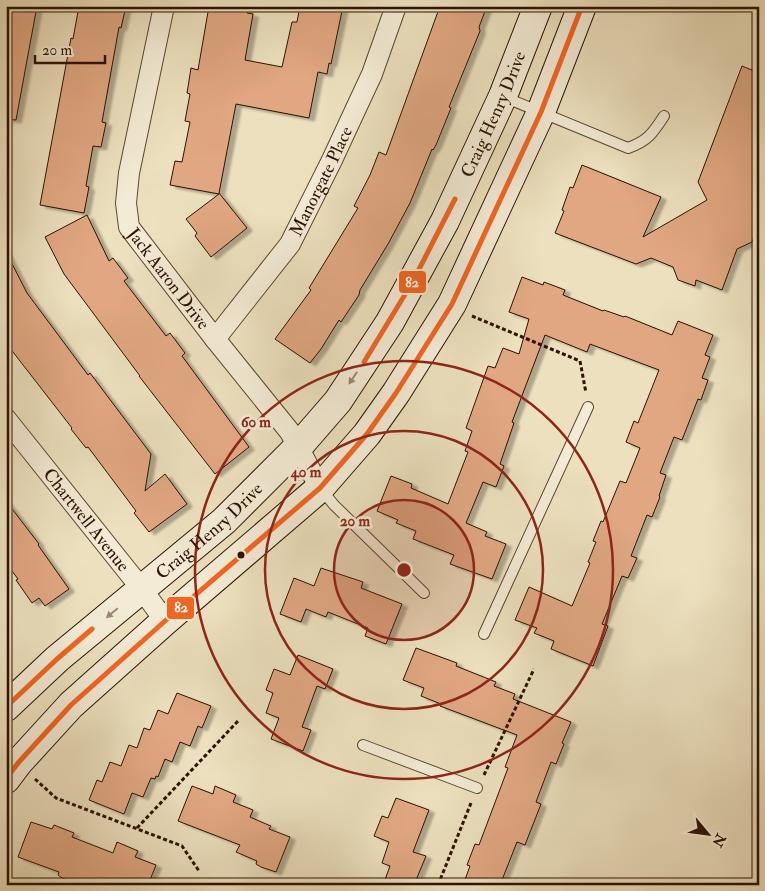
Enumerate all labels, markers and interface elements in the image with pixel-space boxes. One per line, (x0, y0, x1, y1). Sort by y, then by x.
scale bar (35, 32, 105, 64)
text: 20 m (42, 41, 72, 60)
street label: Craig Henry Drive (455, 47, 531, 181)
street label: Manorgate Place (284, 122, 358, 240)
street label: Jack Aaron Drive (122, 222, 215, 335)
line badge: 82 (398, 270, 427, 294)
text: 82 (405, 274, 419, 291)
one-way arrow (348, 371, 358, 385)
text: 60 m (241, 413, 271, 432)
street label: Chartwell Avenue (38, 463, 135, 577)
text: 40 m (290, 463, 322, 482)
street label: Craig Henry Drive (151, 477, 268, 584)
text: 20 m (340, 512, 370, 531)
unlabelled marker (236, 550, 246, 560)
centre of rings (395, 561, 413, 579)
line badge: 82 (166, 596, 195, 620)
text: 82 (174, 599, 188, 616)
one-way arrow (106, 607, 119, 618)
north arrow (682, 808, 732, 858)
text: N (708, 830, 730, 850)

